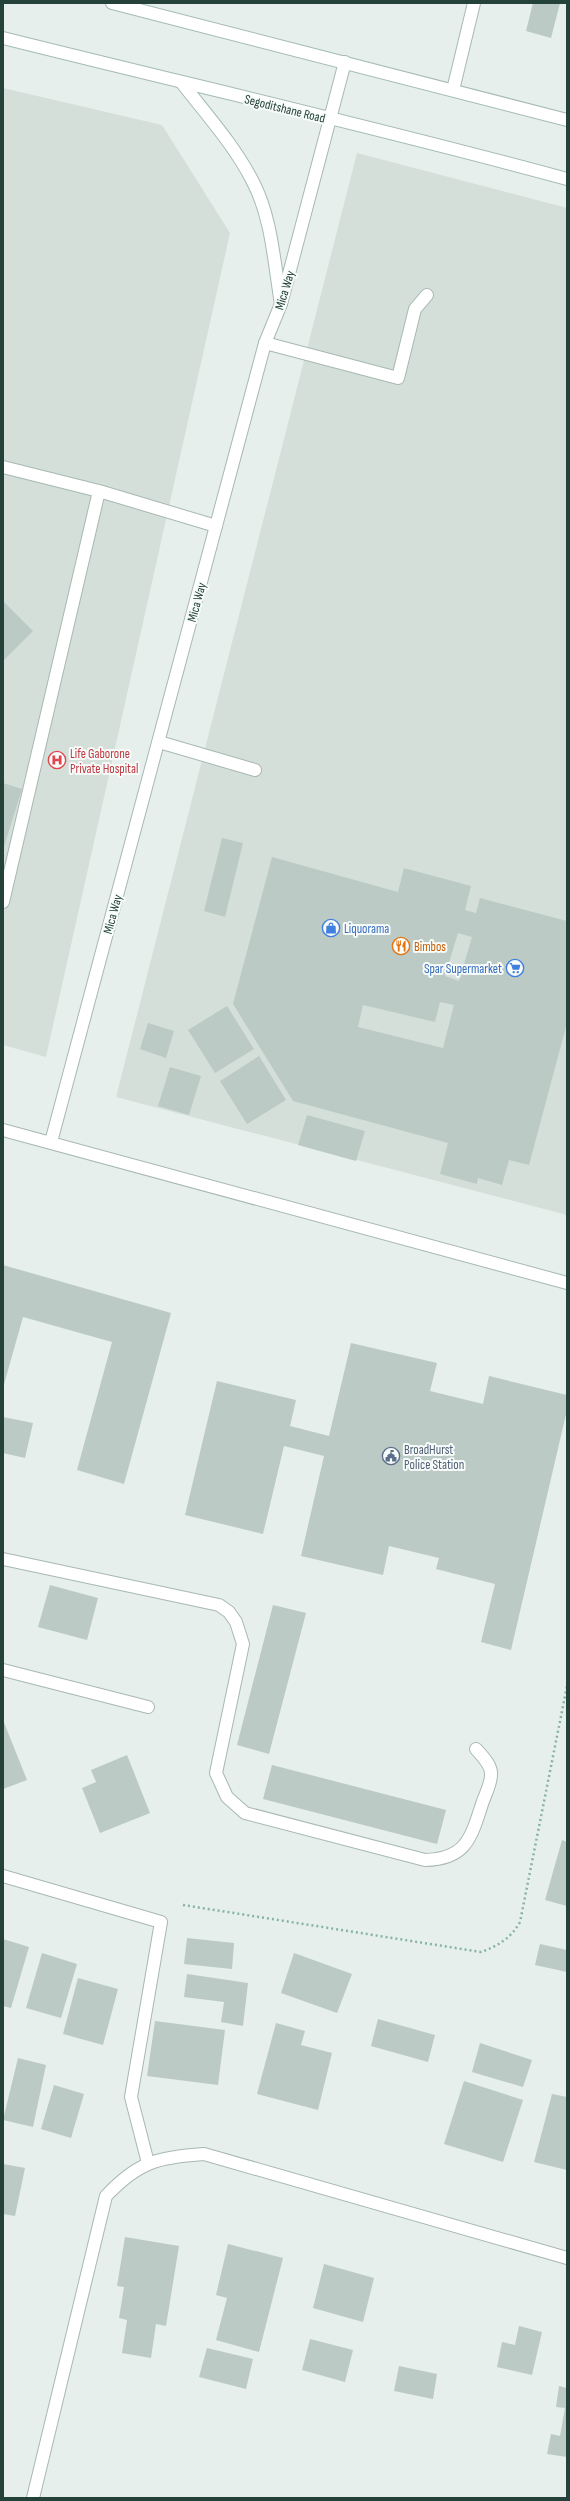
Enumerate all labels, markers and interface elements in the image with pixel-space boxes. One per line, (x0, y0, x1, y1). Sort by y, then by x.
street label: Segoditshane Road (243, 91, 327, 127)
street label: Mica Way (271, 269, 298, 312)
street label: Mica Way (184, 581, 210, 624)
place label: Life Gaborone Private Hospital (70, 746, 138, 777)
hospital icon: Life Gaborone Private Hospital (47, 750, 67, 770)
street label: Mica Way (100, 893, 126, 936)
shop icon: Liquorama (321, 918, 341, 938)
place label: Liquorama (344, 921, 389, 937)
restaurant icon: Bimbos (391, 936, 411, 956)
place label: Bimbos (414, 939, 446, 955)
supermarket icon: Spar Supermarket (505, 958, 525, 978)
place label: Spar Supermarket (424, 961, 502, 977)
place label: BroadHurst Police Station (404, 1442, 464, 1473)
public building icon: BroadHurst Police Station (381, 1446, 401, 1466)

